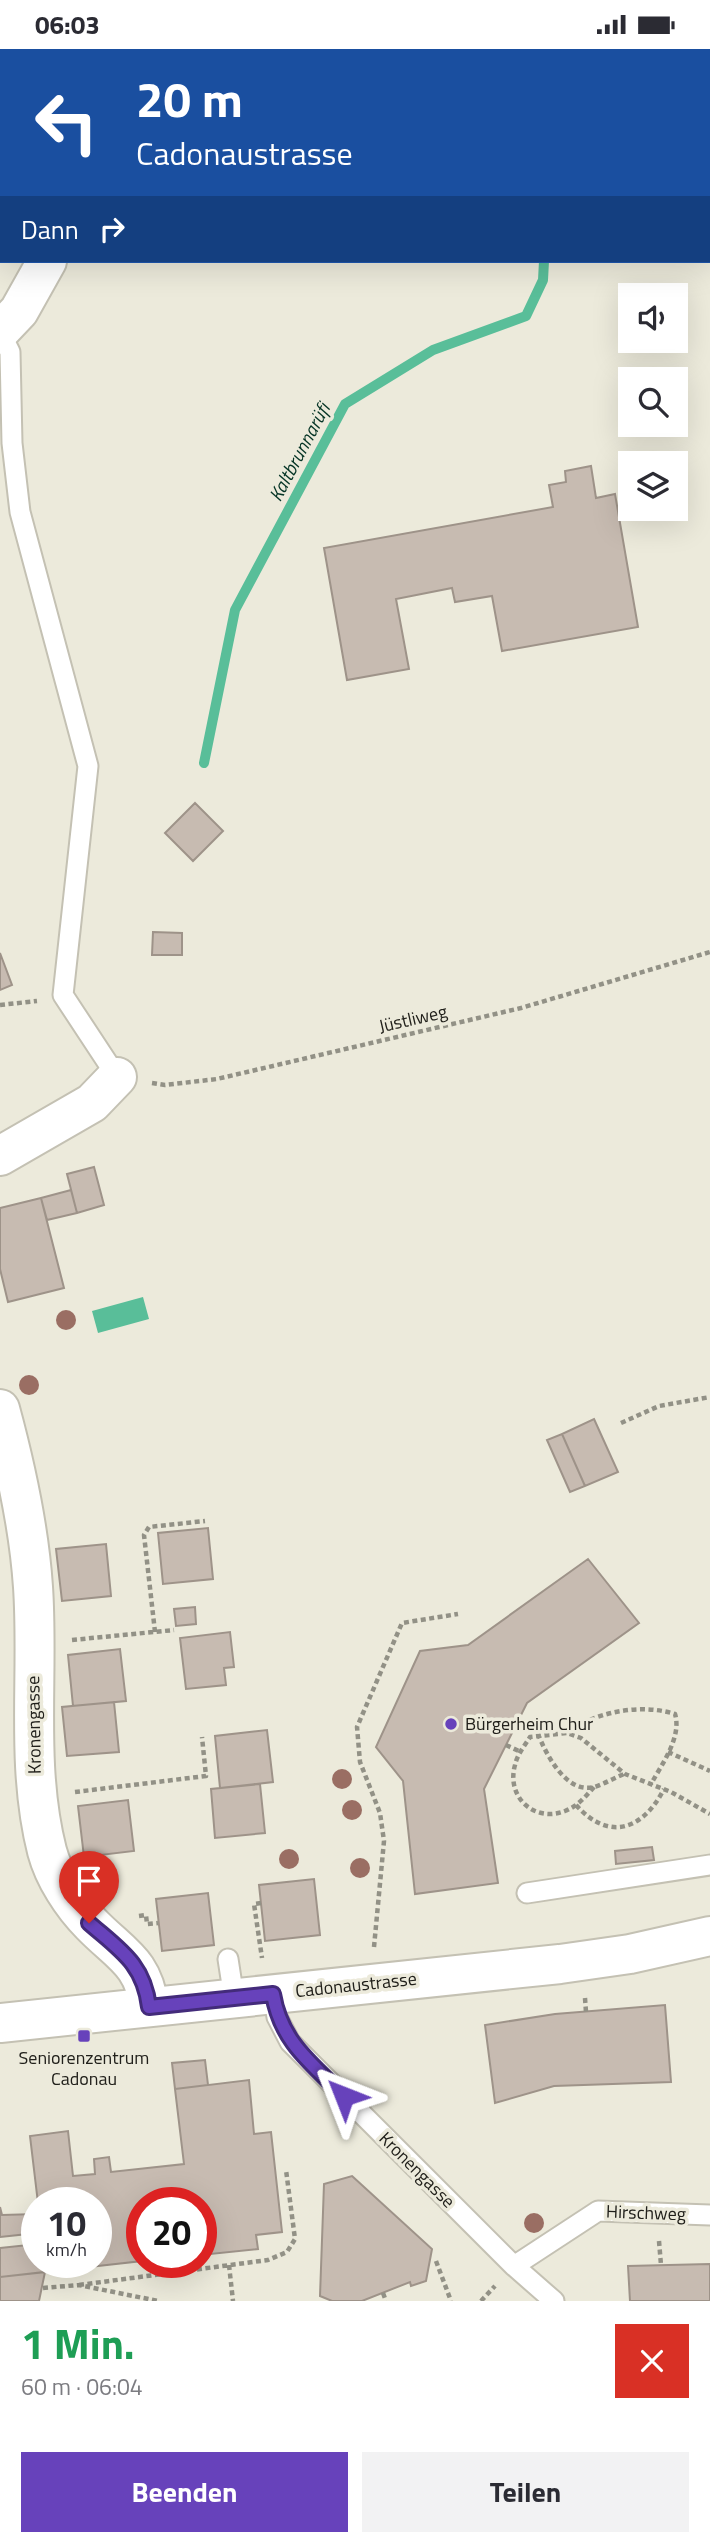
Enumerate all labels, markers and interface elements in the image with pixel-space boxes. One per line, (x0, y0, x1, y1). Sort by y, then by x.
text: 06:03 (35, 5, 100, 44)
text: 20 m (136, 61, 243, 136)
icon: left (21, 77, 112, 168)
text: Cadonaustrasse (136, 129, 353, 177)
text: Dann (21, 210, 79, 249)
icon: right (93, 210, 131, 248)
map controls (618, 283, 688, 521)
button: sound (618, 283, 688, 353)
button: search (618, 367, 688, 437)
water label: Kaltbrunnarüfi (260, 396, 338, 506)
button: layers (618, 451, 688, 521)
street label: Jüstliweg (376, 998, 450, 1039)
street label: Kronengasse (19, 1676, 48, 1774)
place label: Bürgerheim Chur (465, 1710, 593, 1737)
marker: Bürgerheim Chur (443, 1716, 459, 1732)
pin (59, 1851, 119, 1923)
icon: arrive (70, 1862, 108, 1900)
street label: Cadonaustrasse (294, 1965, 418, 2004)
marker: Seniorenzentrum Cadonau (76, 2028, 92, 2044)
place label: Seniorenzentrum Cadonau (19, 2044, 149, 2092)
position arrow (307, 2059, 381, 2133)
street label: Kronengasse (373, 2125, 462, 2214)
speed limit sign: 20 (126, 2187, 217, 2278)
text: 10 (47, 2196, 86, 2250)
street label: Hirschweg (606, 2198, 687, 2227)
text: km/h (46, 2236, 87, 2263)
text: 1 Min. (21, 2311, 135, 2375)
button: close (615, 2324, 689, 2398)
text: 60 m · 06:04 (21, 2369, 143, 2404)
button: Beenden (21, 2452, 348, 2532)
button: Teilen (362, 2452, 689, 2532)

